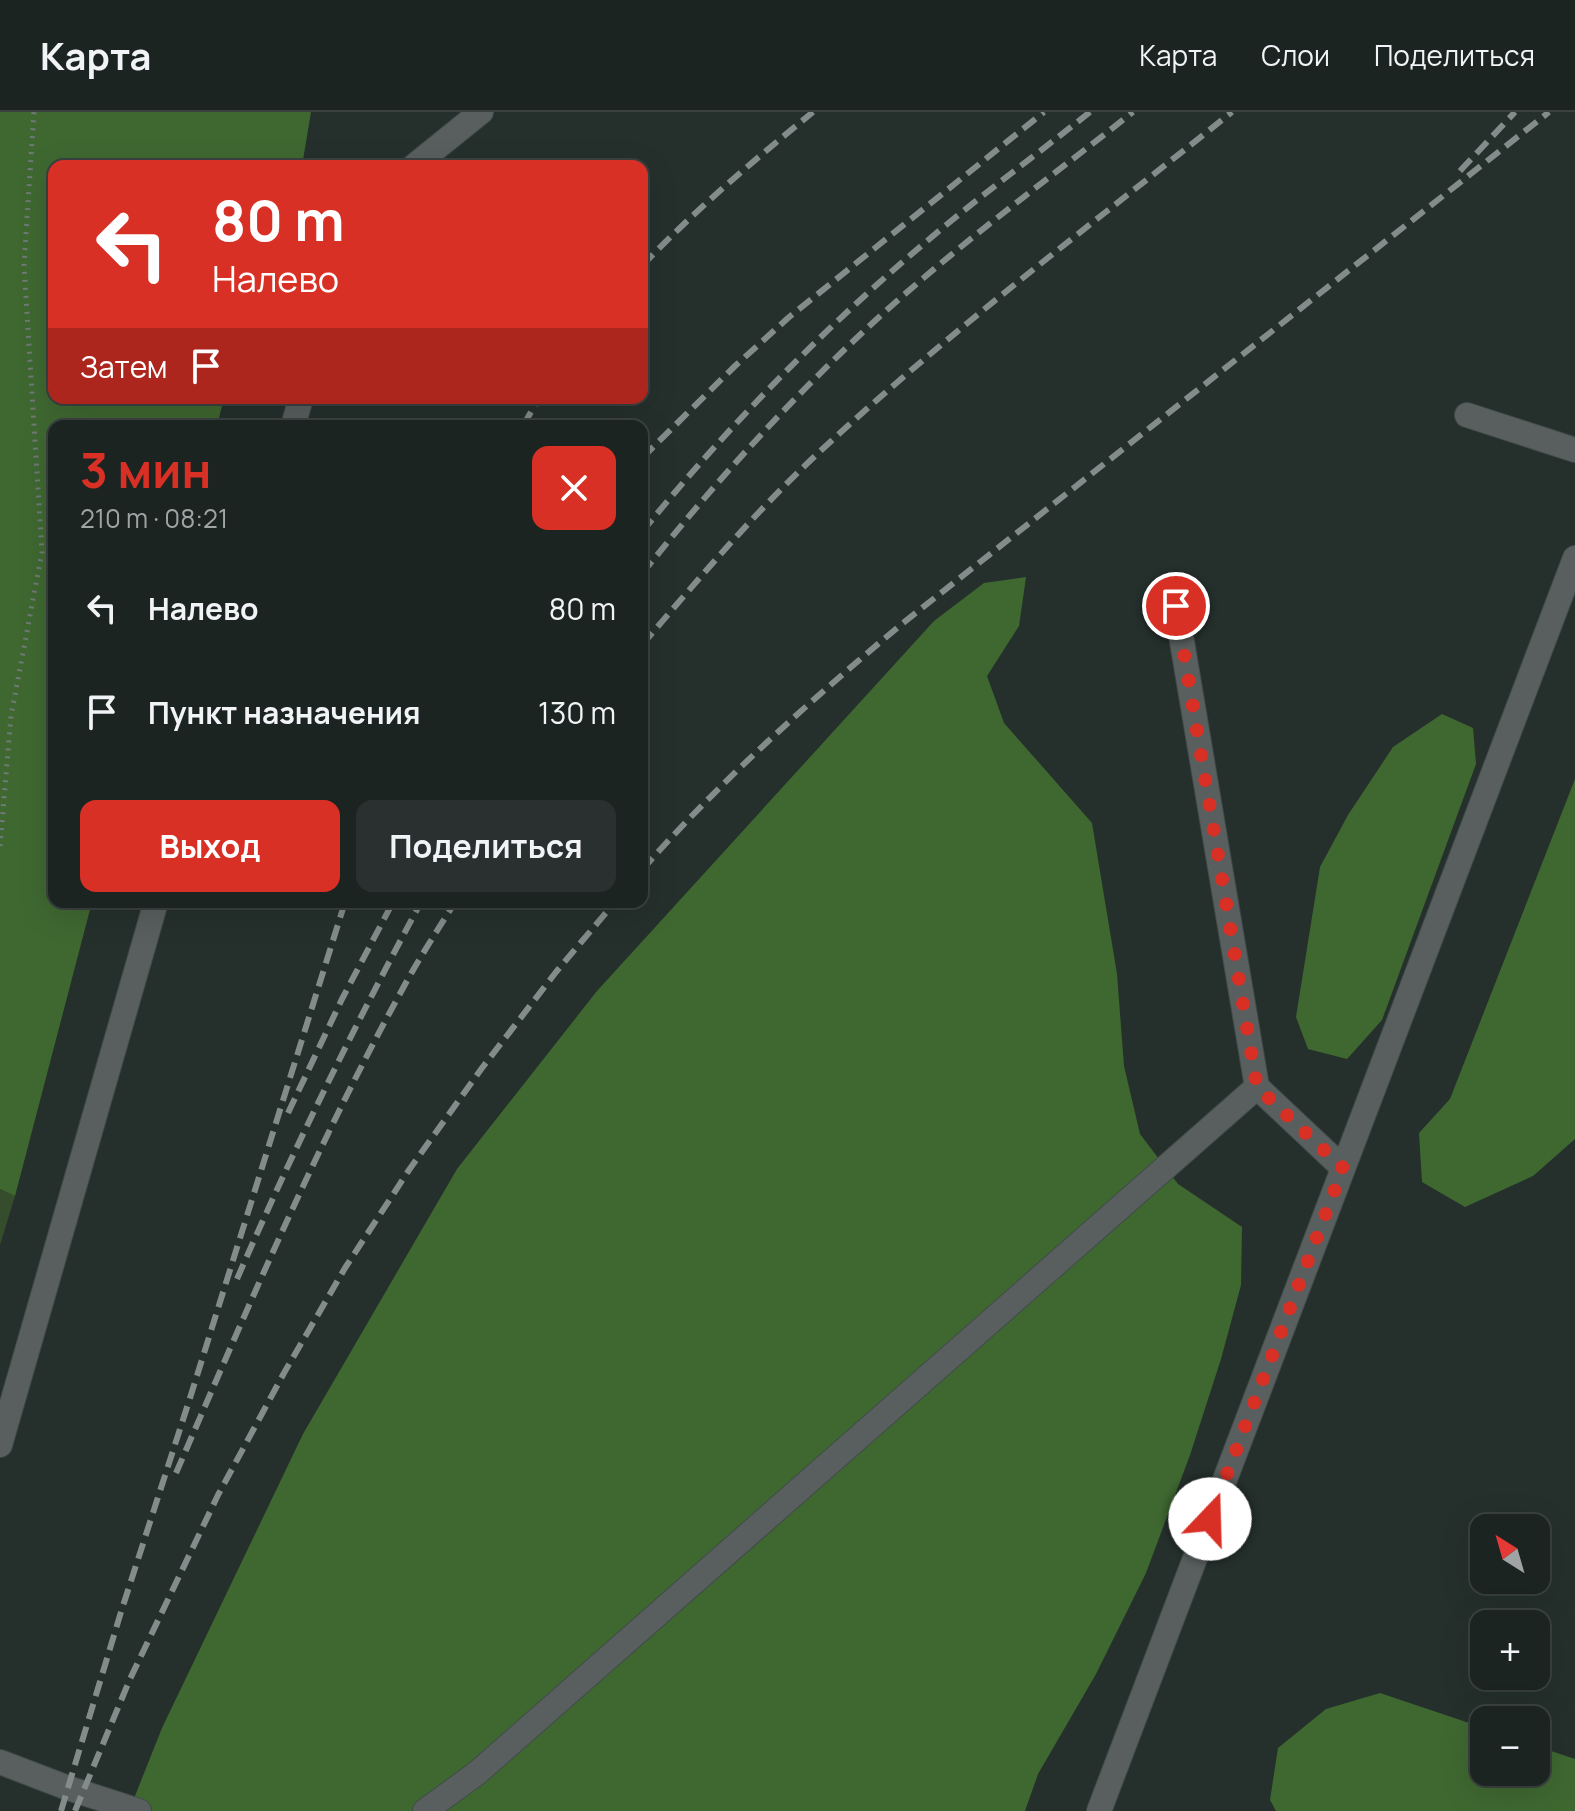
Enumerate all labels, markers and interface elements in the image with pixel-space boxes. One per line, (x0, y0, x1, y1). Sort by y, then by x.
text: Карта (40, 29, 152, 81)
text: Карта (1139, 36, 1217, 74)
text: Слои (1261, 36, 1330, 74)
text: Поделиться (1374, 36, 1535, 74)
text: 80 m (212, 181, 345, 258)
icon: left (80, 192, 184, 296)
text: Налево (212, 254, 339, 303)
icon: arrive (184, 344, 228, 388)
text: Затем (80, 346, 168, 387)
text: 3 мин (80, 437, 211, 502)
button: close (532, 446, 616, 530)
text: 210 m · 08:21 (80, 500, 228, 536)
pin (1142, 572, 1210, 640)
icon: arrive (1154, 584, 1198, 628)
icon: left (80, 586, 124, 630)
text: Налево (148, 588, 258, 629)
text: 80 m (549, 588, 616, 629)
icon: arrive (80, 690, 124, 734)
text: Пункт назначения (148, 692, 421, 733)
text: 130 m (538, 692, 616, 733)
button: Выход (80, 800, 340, 892)
button: Поделиться (356, 800, 616, 892)
position arrow (1168, 1477, 1252, 1561)
north arrow (1470, 1514, 1550, 1594)
map controls (1470, 1514, 1550, 1786)
button: + (1470, 1610, 1550, 1690)
button: − (1470, 1706, 1550, 1786)

